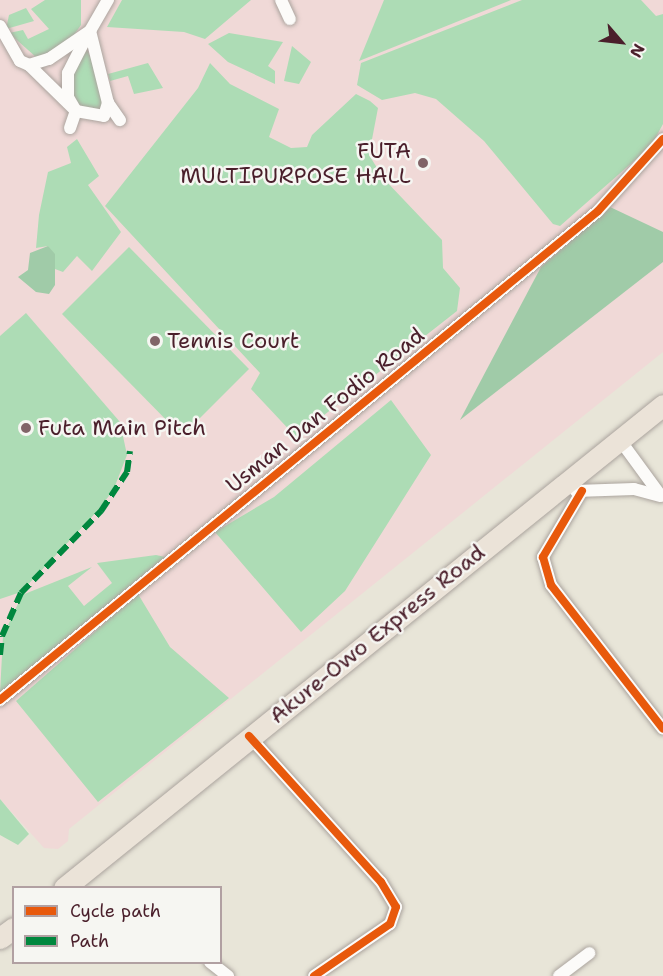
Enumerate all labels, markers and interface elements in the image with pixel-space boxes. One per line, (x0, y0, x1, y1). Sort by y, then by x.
north arrow (591, 12, 651, 72)
text: N (625, 40, 650, 61)
place label: FUTA MULTIPURPOSE HALL (180, 137, 411, 188)
marker: FUTA MULTIPURPOSE HALL (416, 156, 430, 170)
street label: Usman Dan Fodio Road (220, 322, 430, 498)
place label: Tennis Court (167, 328, 299, 354)
marker: Tennis Court (148, 334, 162, 348)
place label: Futa Main Pitch (38, 415, 206, 441)
marker: Futa Main Pitch (19, 421, 33, 435)
street label: Akure-Owo Express Road (264, 539, 490, 729)
legend (12, 886, 222, 964)
text: Cycle path (70, 899, 161, 923)
text: Path (70, 929, 109, 953)

